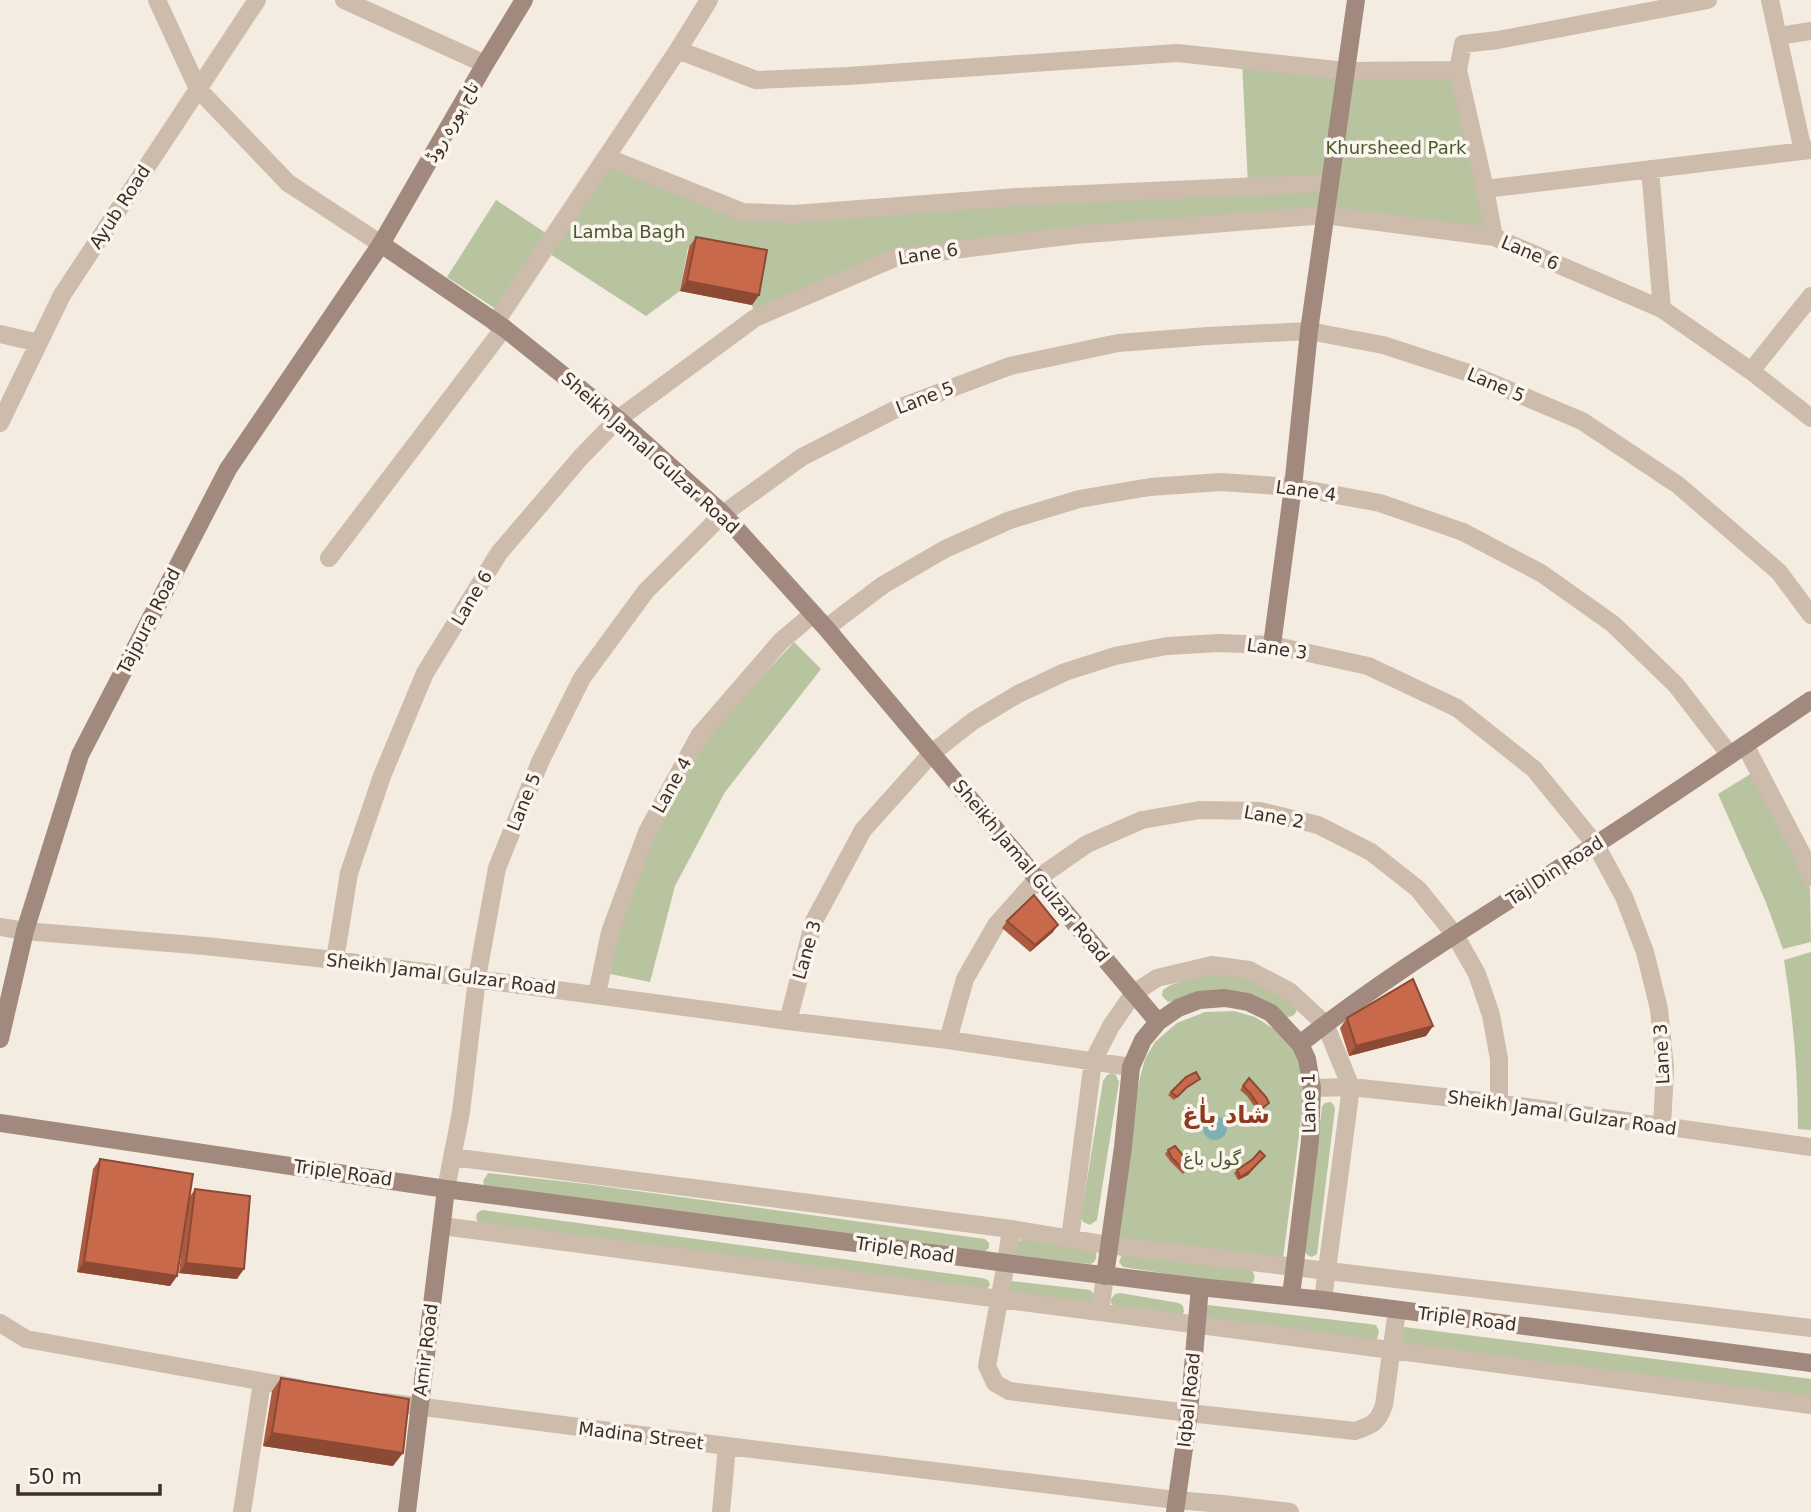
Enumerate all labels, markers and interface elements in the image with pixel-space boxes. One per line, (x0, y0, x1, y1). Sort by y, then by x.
street label: تاج پورہ روڈ (420, 78, 484, 166)
park label: Khursheed Park (1325, 137, 1467, 158)
street label: Ayub Road (85, 161, 154, 252)
park label: Lamba Bagh (573, 221, 685, 242)
street label: Lane 6 (1498, 231, 1562, 274)
street label: Lane 6 (896, 238, 960, 269)
street label: Lane 5 (1464, 363, 1528, 406)
street label: Sheikh Jamal Gulzar Road (557, 367, 743, 538)
street label: Lane 5 (893, 377, 957, 418)
street label: Lane 4 (1275, 476, 1338, 505)
street label: Tajpura Road (112, 564, 184, 678)
street label: Lane 6 (447, 566, 496, 629)
street label: Lane 3 (1246, 634, 1309, 663)
street label: Lane 4 (648, 753, 695, 816)
street label: Lane 5 (502, 770, 545, 834)
street label: Sheikh Jamal Gulzar Road (949, 775, 1114, 966)
street label: Lane 2 (1242, 801, 1306, 832)
street label: Taj Din Road (1502, 832, 1607, 910)
street label: Lane 3 (788, 918, 825, 982)
street label: Sheikh Jamal Gulzar Road (325, 949, 557, 998)
street label: Lane 3 (1649, 1023, 1674, 1085)
street label: Lane 1 (1297, 1072, 1320, 1134)
street label: Sheikh Jamal Gulzar Road (1446, 1086, 1678, 1139)
district label: شاد باٰغ (1182, 1097, 1270, 1129)
park label: گول باغ (1183, 1148, 1241, 1170)
street label: Triple Road (292, 1155, 394, 1190)
street label: Triple Road (854, 1232, 956, 1267)
street label: Amir Road (409, 1302, 442, 1397)
street label: Triple Road (1416, 1302, 1518, 1335)
street label: Iqbal Road (1173, 1352, 1204, 1448)
street label: Madina Street (577, 1417, 705, 1454)
scale bar (18, 1452, 159, 1496)
text: 50 m (28, 1465, 82, 1489)

